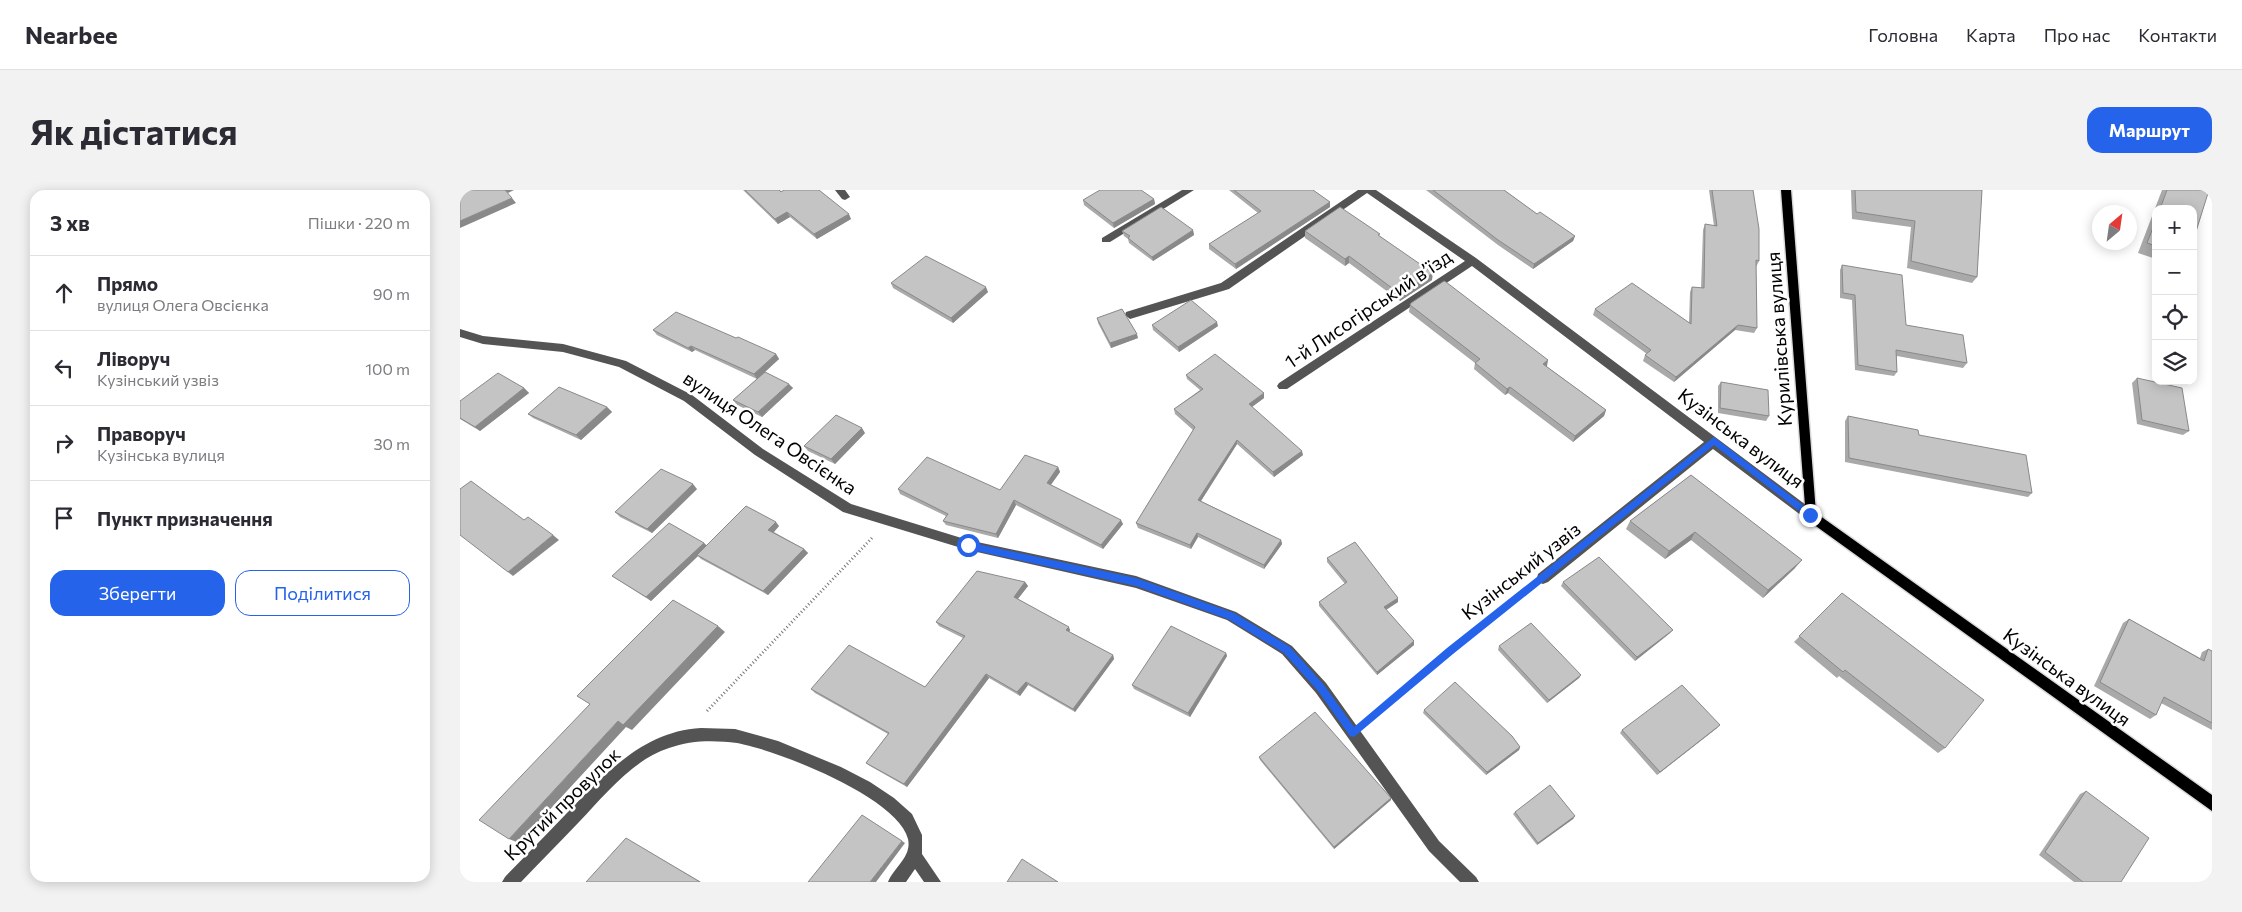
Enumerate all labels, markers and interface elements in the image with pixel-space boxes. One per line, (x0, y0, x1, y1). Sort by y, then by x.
text: Nearbee (25, 20, 118, 49)
text: Головна (1868, 24, 1938, 46)
text: Карта (1966, 24, 2016, 46)
text: Про нас (2044, 24, 2110, 46)
text: Контакти (2138, 24, 2217, 46)
button: Маршрут (2087, 107, 2212, 153)
text: Як дістатися (30, 109, 238, 152)
north arrow (2092, 205, 2137, 250)
map controls (2152, 205, 2197, 385)
button: + (2152, 205, 2197, 250)
text: 3 хв (50, 210, 90, 235)
text: Пішки · 220 m (308, 213, 410, 232)
street label: 1-й Лисогірський в’їзд (1280, 244, 1455, 373)
button: − (2152, 250, 2197, 295)
street label: Курилівська вулиця (1761, 251, 1796, 427)
text: Прямо (97, 272, 158, 295)
icon: ahead (50, 279, 78, 307)
text: 90 m (373, 284, 410, 303)
text: вулиця Олега Овсієнка (97, 295, 269, 314)
button: locate (2152, 295, 2197, 340)
button: layers (2152, 340, 2197, 385)
text: Ліворуч (97, 347, 170, 370)
icon: left (50, 354, 78, 382)
text: 100 m (365, 359, 410, 378)
street label: вулиця Олега Овсієнка (679, 366, 861, 499)
text: Кузінський узвіз (97, 370, 219, 389)
street label: Кузінська вулиця (1674, 383, 1809, 492)
text: Праворуч (97, 422, 186, 445)
icon: right (50, 429, 78, 457)
text: 30 m (373, 434, 410, 453)
text: Кузінська вулиця (97, 445, 225, 464)
icon: arrive (50, 504, 78, 532)
route end (1799, 504, 1822, 527)
text: Пункт призначення (97, 507, 273, 530)
street label: Кузінський узвіз (1457, 517, 1585, 624)
route start (957, 534, 980, 557)
button: Зберегти (50, 570, 225, 616)
button: Поділитися (235, 570, 410, 616)
street label: Кузінська вулиця (1999, 623, 2135, 731)
street label: Крутий провулок (499, 742, 625, 865)

